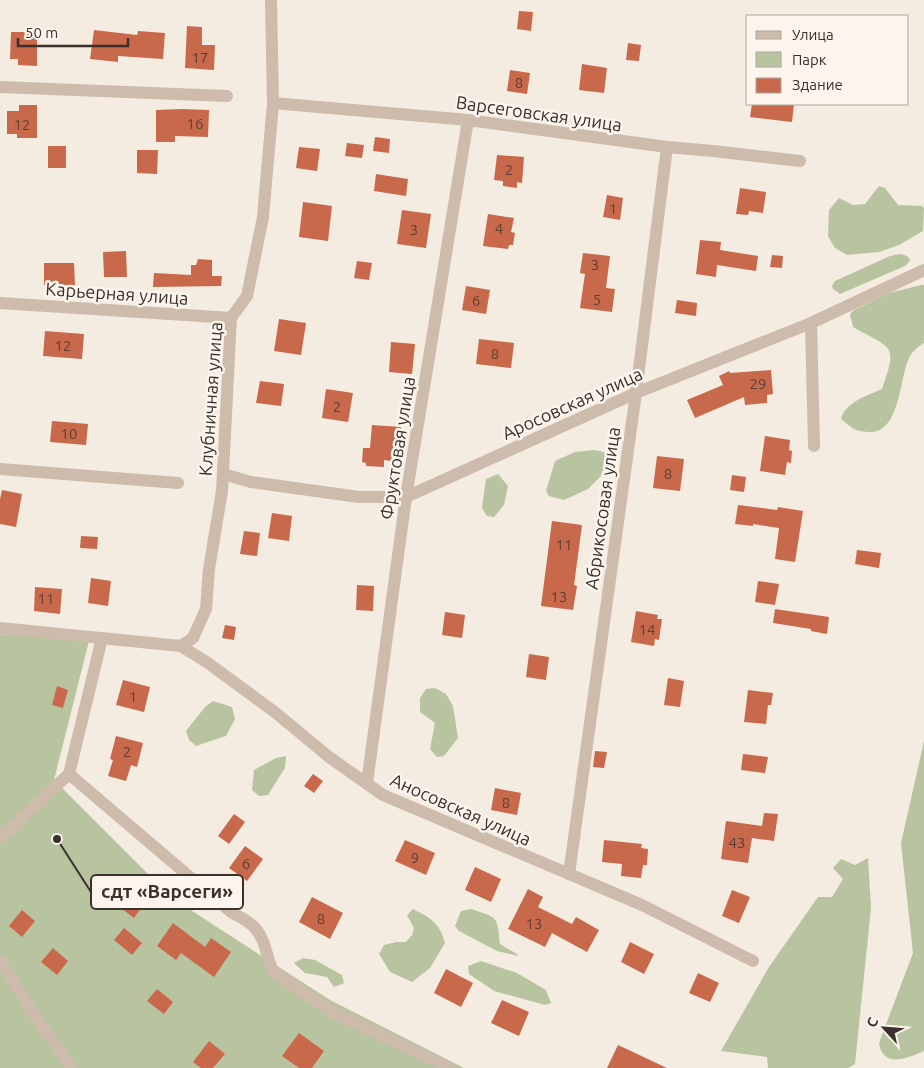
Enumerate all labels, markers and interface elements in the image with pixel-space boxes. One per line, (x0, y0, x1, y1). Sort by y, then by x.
scale bar (18, 15, 128, 47)
legend (746, 15, 909, 105)
text: 50 m (25, 24, 58, 41)
text: Улица (792, 26, 834, 43)
house number: 17 (192, 49, 208, 66)
text: Парк (792, 51, 827, 68)
house number: 8 (515, 74, 523, 91)
text: Здание (792, 76, 843, 93)
street label: Варсеговская улица (455, 91, 623, 135)
house number: 16 (187, 115, 203, 132)
house number: 12 (14, 116, 30, 133)
house number: 2 (505, 161, 513, 178)
house number: 1 (609, 200, 617, 217)
house number: 4 (495, 220, 503, 237)
house number: 3 (410, 221, 418, 238)
house number: 3 (591, 256, 599, 273)
street label: Карьерная улица (45, 278, 189, 308)
house number: 5 (593, 291, 601, 308)
house number: 6 (472, 292, 480, 309)
street label: Клубничная улица (195, 321, 225, 477)
house number: 12 (55, 337, 71, 354)
house number: 8 (491, 345, 499, 362)
street label: Аросовская улица (499, 363, 645, 443)
street label: Фруктовая улица (376, 375, 418, 521)
house number: 29 (750, 375, 766, 392)
house number: 2 (333, 398, 341, 415)
house number: 10 (61, 425, 77, 442)
street label: Абрикосовая улица (581, 425, 623, 591)
house number: 8 (664, 465, 672, 482)
house number: 11 (556, 536, 572, 553)
house number: 13 (551, 588, 567, 605)
house number: 11 (38, 590, 54, 607)
house number: 14 (639, 621, 655, 638)
house number: 1 (129, 688, 137, 705)
house number: 2 (123, 743, 131, 760)
street label: Аносовская улица (388, 769, 534, 849)
house number: 8 (502, 794, 510, 811)
house number: 43 (729, 834, 745, 851)
house number: 9 (411, 849, 419, 866)
house number: 6 (242, 855, 250, 872)
callout: сдт «Варсеги» (91, 875, 243, 909)
text: сдт «Варсеги» (101, 880, 233, 902)
house number: 8 (317, 910, 325, 927)
house number: 13 (526, 915, 542, 932)
north arrow (859, 1003, 909, 1053)
text: С (863, 1015, 881, 1030)

